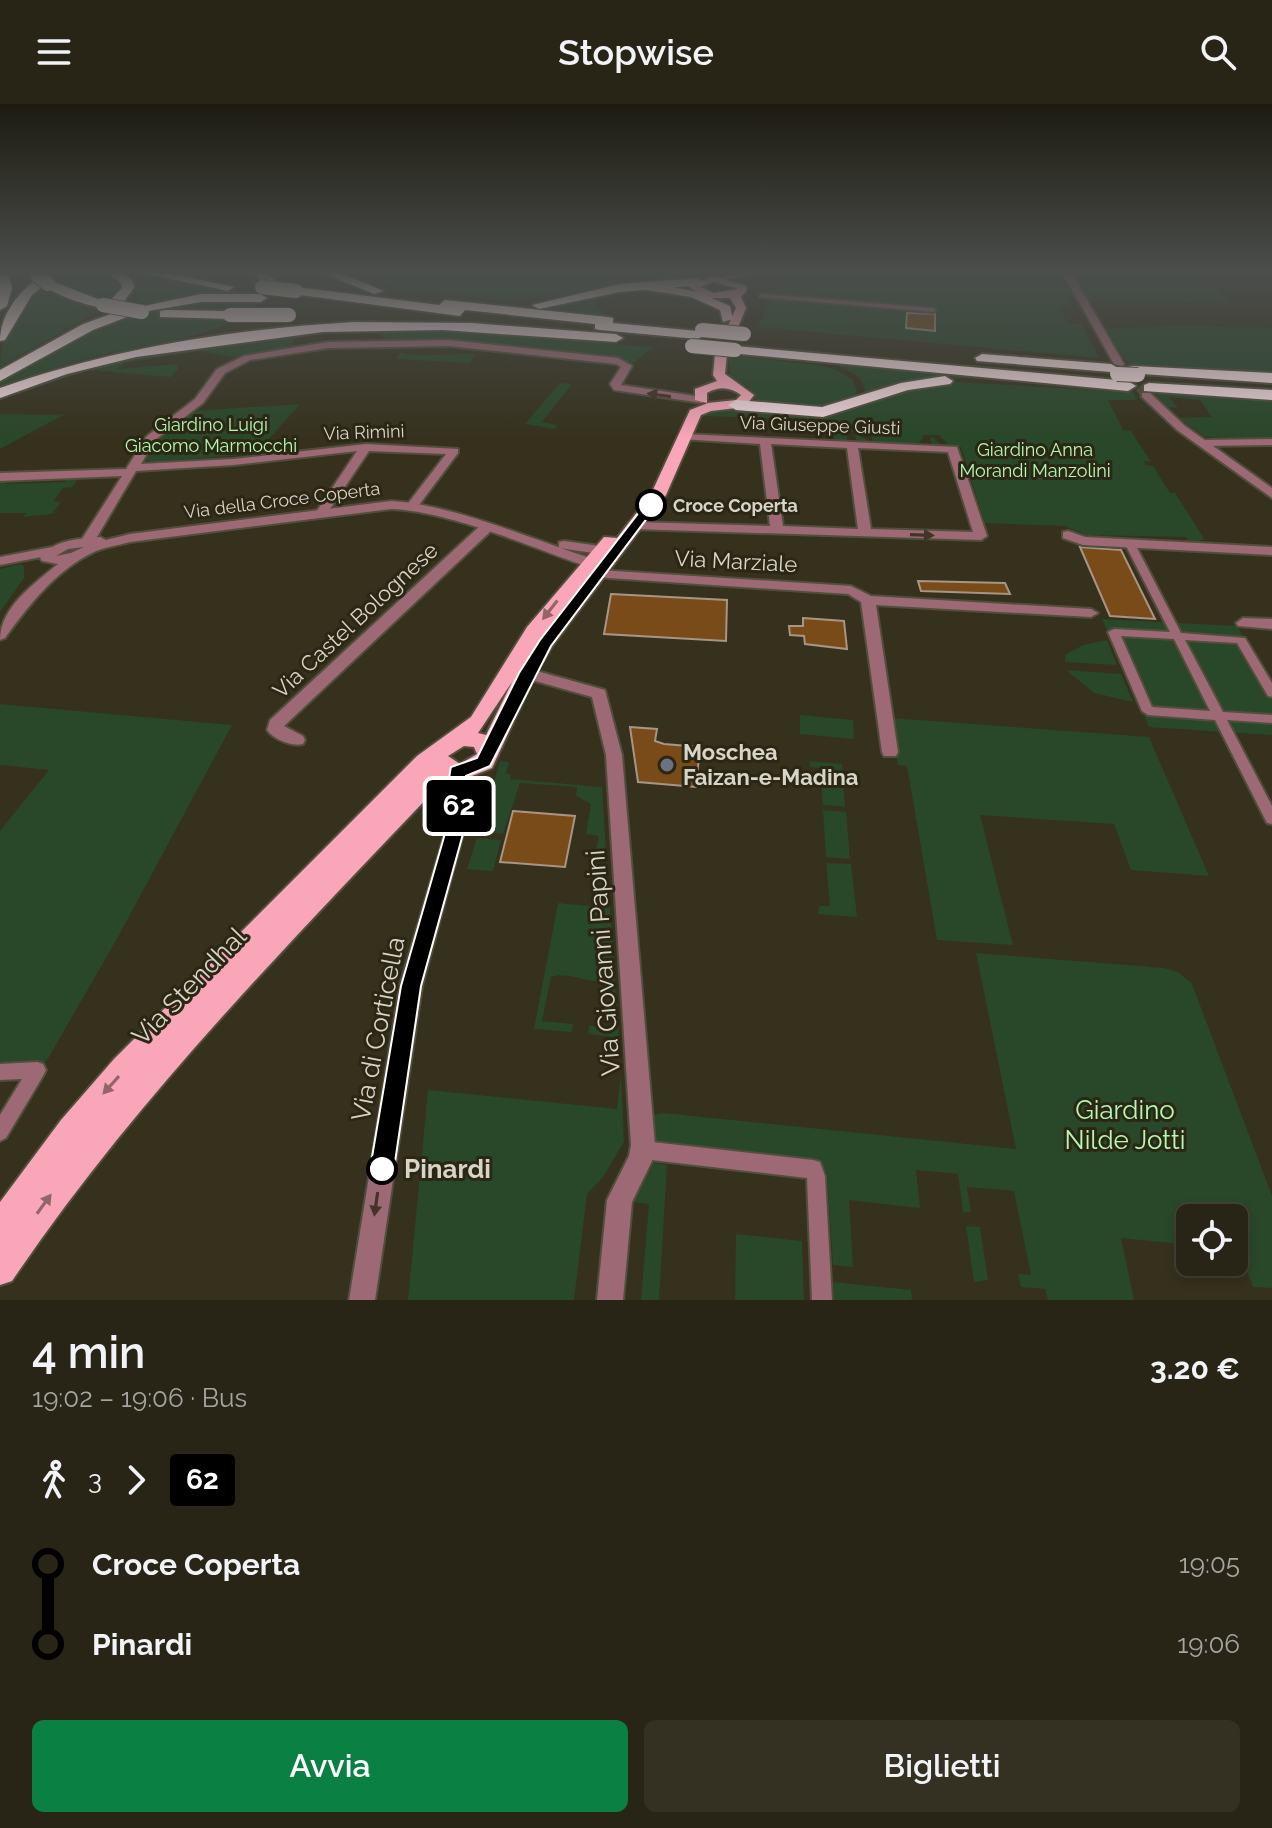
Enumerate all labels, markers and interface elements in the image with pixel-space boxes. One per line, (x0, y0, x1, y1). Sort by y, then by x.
icon: menu (32, 30, 76, 74)
icon: search (1196, 30, 1240, 74)
text: Stopwise (558, 31, 714, 73)
one-way arrow (646, 388, 671, 401)
street label: Via Giuseppe Giusti (739, 412, 901, 438)
park label: Giardino Luigi Giacomo Marmocchi (125, 414, 297, 456)
street label: Via Rimini (323, 420, 405, 444)
park label: Giardino Anna Morandi Manzolini (959, 439, 1111, 481)
street label: Via della Croce Coperta (183, 478, 381, 522)
marker: Croce Coperta (636, 490, 666, 520)
place label: Croce Coperta (673, 495, 798, 516)
one-way arrow (910, 529, 935, 542)
street label: Via Castel Bolognese (267, 537, 443, 703)
street label: Via Marziale (674, 545, 798, 577)
one-way arrow (542, 600, 558, 620)
place label: Moschea Faizan-e-Madina (683, 739, 858, 790)
marker: Moschea Faizan-e-Madina (658, 756, 676, 774)
line badge: 62 (423, 780, 495, 832)
text: 62 (443, 789, 475, 822)
street label: Via Giovanni Papini (580, 849, 626, 1077)
street label: Via Stendhal (126, 921, 253, 1051)
street label: Via di Corticella (345, 934, 411, 1124)
one-way arrow (102, 1075, 120, 1094)
park label: Giardino Nilde Jotti (1065, 1095, 1185, 1155)
marker: Pinardi (367, 1154, 397, 1184)
place label: Pinardi (404, 1154, 491, 1184)
one-way arrow (369, 1192, 382, 1217)
one-way arrow (36, 1194, 51, 1215)
map controls (1176, 1204, 1248, 1276)
button: locate (1176, 1204, 1248, 1276)
text: 4 min (32, 1327, 145, 1378)
text: 3.20 € (1150, 1351, 1240, 1386)
text: 19:02 – 19:06 · Bus (32, 1383, 247, 1413)
icon: walk (32, 1458, 76, 1502)
icon: forward (114, 1458, 158, 1502)
text: 62 (186, 1463, 219, 1496)
text: 3 (88, 1465, 102, 1495)
text: Croce Coperta (92, 1547, 300, 1582)
text: 19:05 (1179, 1549, 1240, 1579)
text: Pinardi (92, 1627, 192, 1662)
text: 19:06 (1177, 1629, 1240, 1659)
button: Avvia (32, 1720, 628, 1812)
button: Biglietti (644, 1720, 1240, 1812)

